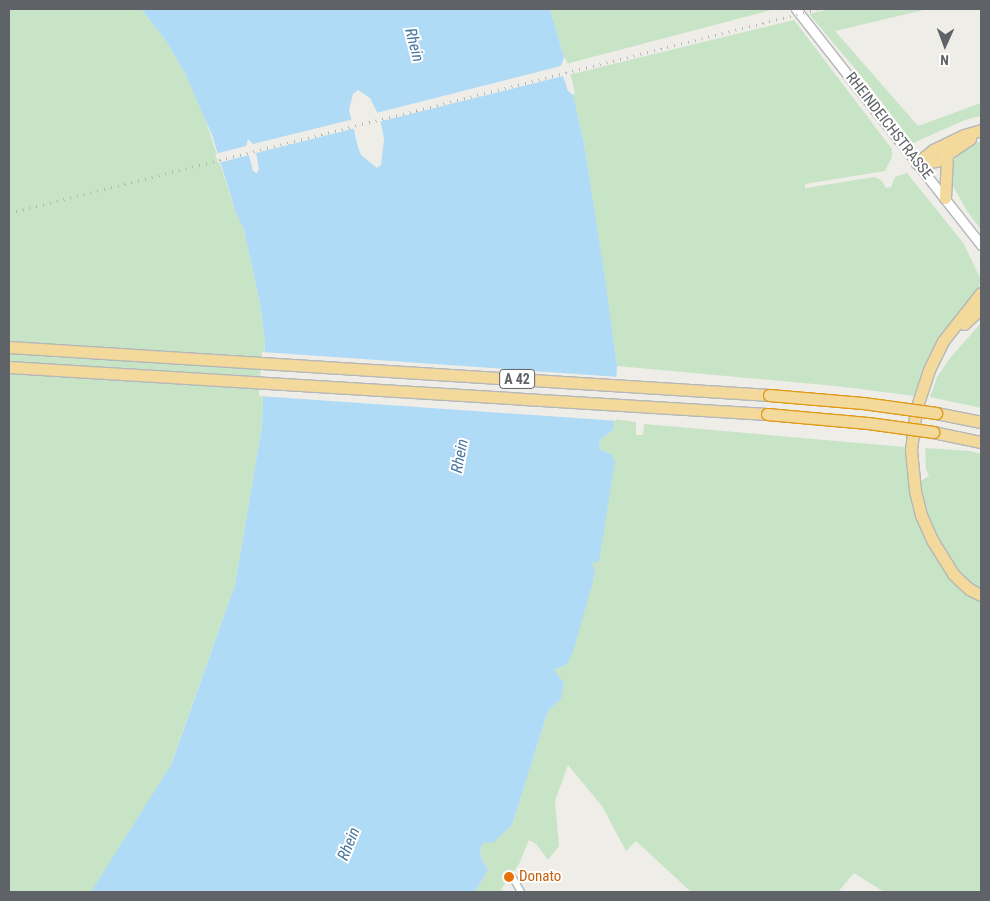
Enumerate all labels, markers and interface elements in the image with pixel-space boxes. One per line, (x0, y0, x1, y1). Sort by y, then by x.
north arrow (920, 20, 970, 70)
water label: Rhein (400, 26, 428, 64)
text: N (940, 52, 949, 68)
street label: RHEINDEICHSTRASSE (842, 69, 936, 183)
road number: A 42 (498, 368, 536, 390)
water label: Rhein (447, 437, 473, 475)
water label: Rhein (334, 825, 364, 863)
place label: Donato (519, 868, 561, 886)
marker: Donato (503, 871, 515, 883)

